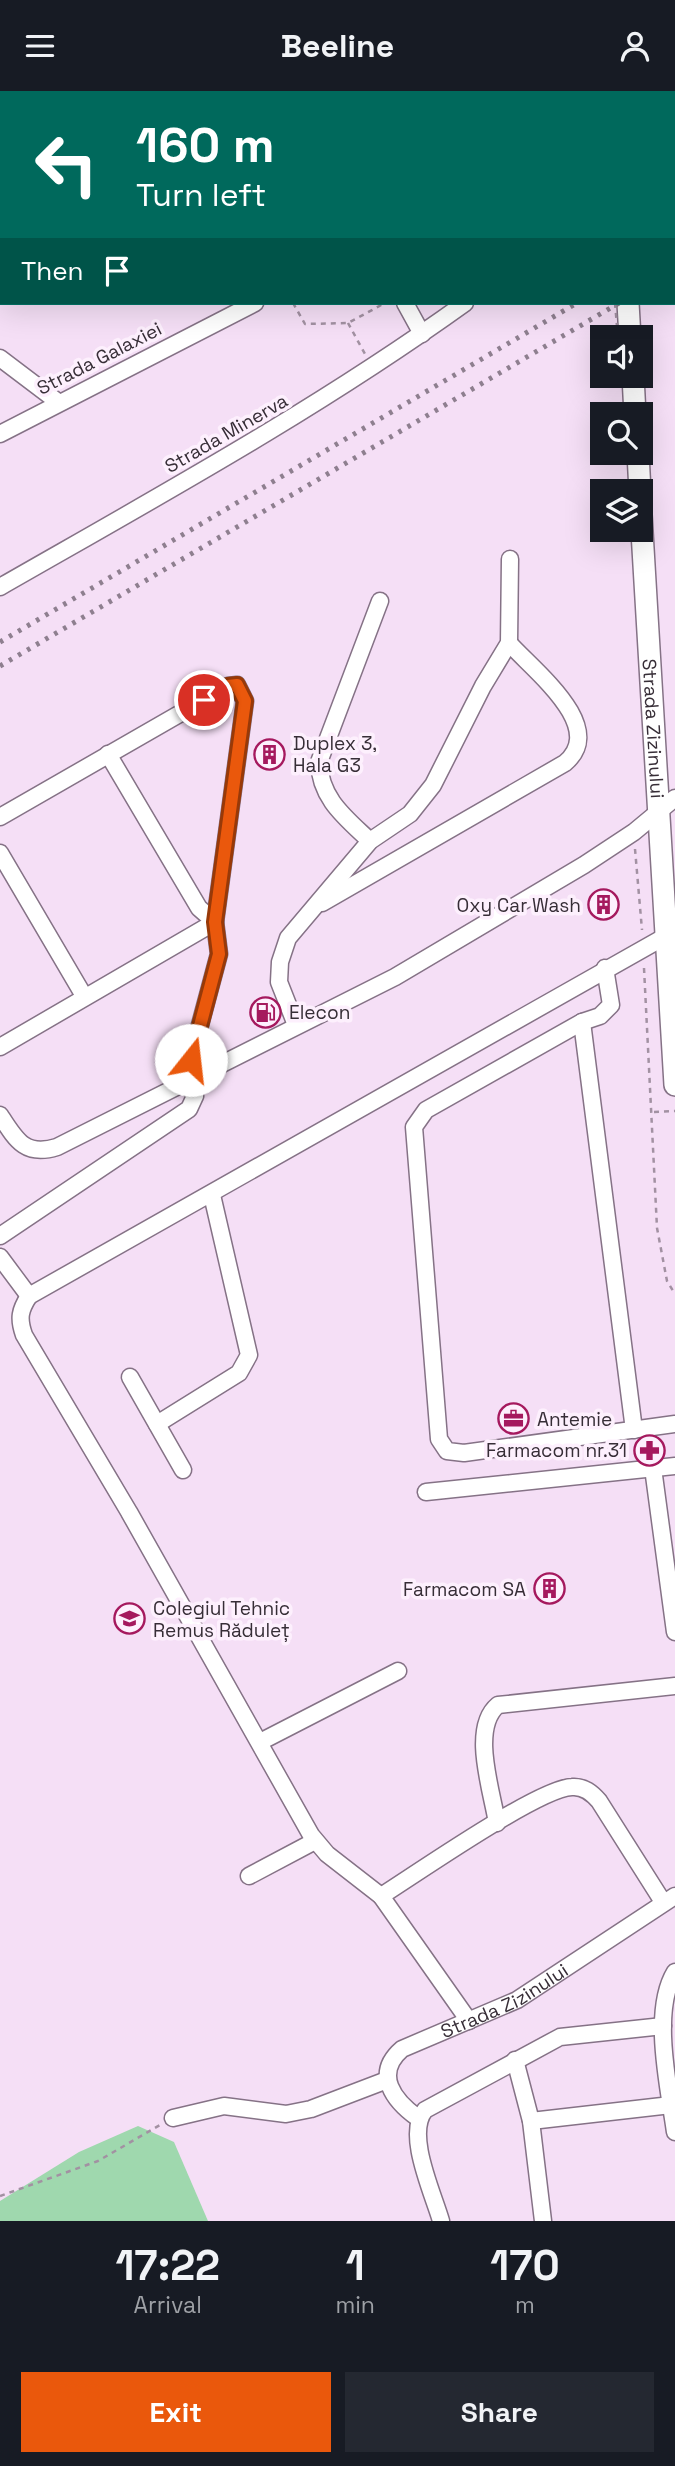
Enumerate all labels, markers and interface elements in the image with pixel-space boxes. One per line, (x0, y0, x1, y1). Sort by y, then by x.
text: Beeline (281, 26, 394, 66)
icon: menu (21, 27, 59, 65)
icon: person (616, 27, 654, 65)
text: 160 m (136, 114, 274, 176)
icon: left (21, 119, 112, 210)
text: Turn left (136, 175, 266, 215)
icon: arrive (98, 252, 136, 290)
text: Then (21, 254, 84, 288)
street label: Strada Galaxiei (33, 316, 166, 401)
map controls (590, 325, 653, 542)
button: sound (590, 325, 653, 388)
street label: Strada Minerva (160, 388, 292, 479)
button: search (590, 402, 653, 465)
button: layers (590, 479, 653, 542)
street label: Strada Zizinului (637, 658, 670, 799)
pin (174, 670, 234, 730)
icon: arrive (185, 681, 223, 719)
place label: Duplex 3, Hala G3 (293, 731, 377, 778)
building icon: Duplex 3, Hala G3 (253, 737, 287, 771)
building icon: Oxy Car Wash (587, 888, 621, 922)
place label: Oxy Car Wash (457, 893, 581, 918)
fuel station icon: Elecon (249, 995, 283, 1029)
place label: Elecon (289, 1000, 350, 1025)
position arrow (154, 1023, 228, 1097)
office icon: Antemie (497, 1402, 531, 1436)
place label: Antemie (537, 1407, 612, 1432)
pharmacy icon: Farmacom nr.31 (633, 1433, 667, 1467)
place label: Farmacom nr.31 (486, 1438, 627, 1463)
building icon: Farmacom SA (532, 1572, 566, 1606)
place label: Farmacom SA (403, 1577, 526, 1602)
place label: Colegiul Tehnic Remus Răduleț (153, 1596, 290, 1643)
school or university icon: Colegiul Tehnic Remus Răduleț (113, 1602, 147, 1636)
street label: Strada Zizinului (437, 1958, 573, 2044)
text: 17:22 (115, 2239, 220, 2292)
text: 1 (346, 2239, 365, 2292)
text: 170 (490, 2239, 560, 2292)
text: Arrival (134, 2290, 202, 2320)
text: min (335, 2290, 375, 2320)
text: m (515, 2290, 535, 2320)
button: Exit (21, 2372, 331, 2452)
button: Share (345, 2372, 654, 2452)

